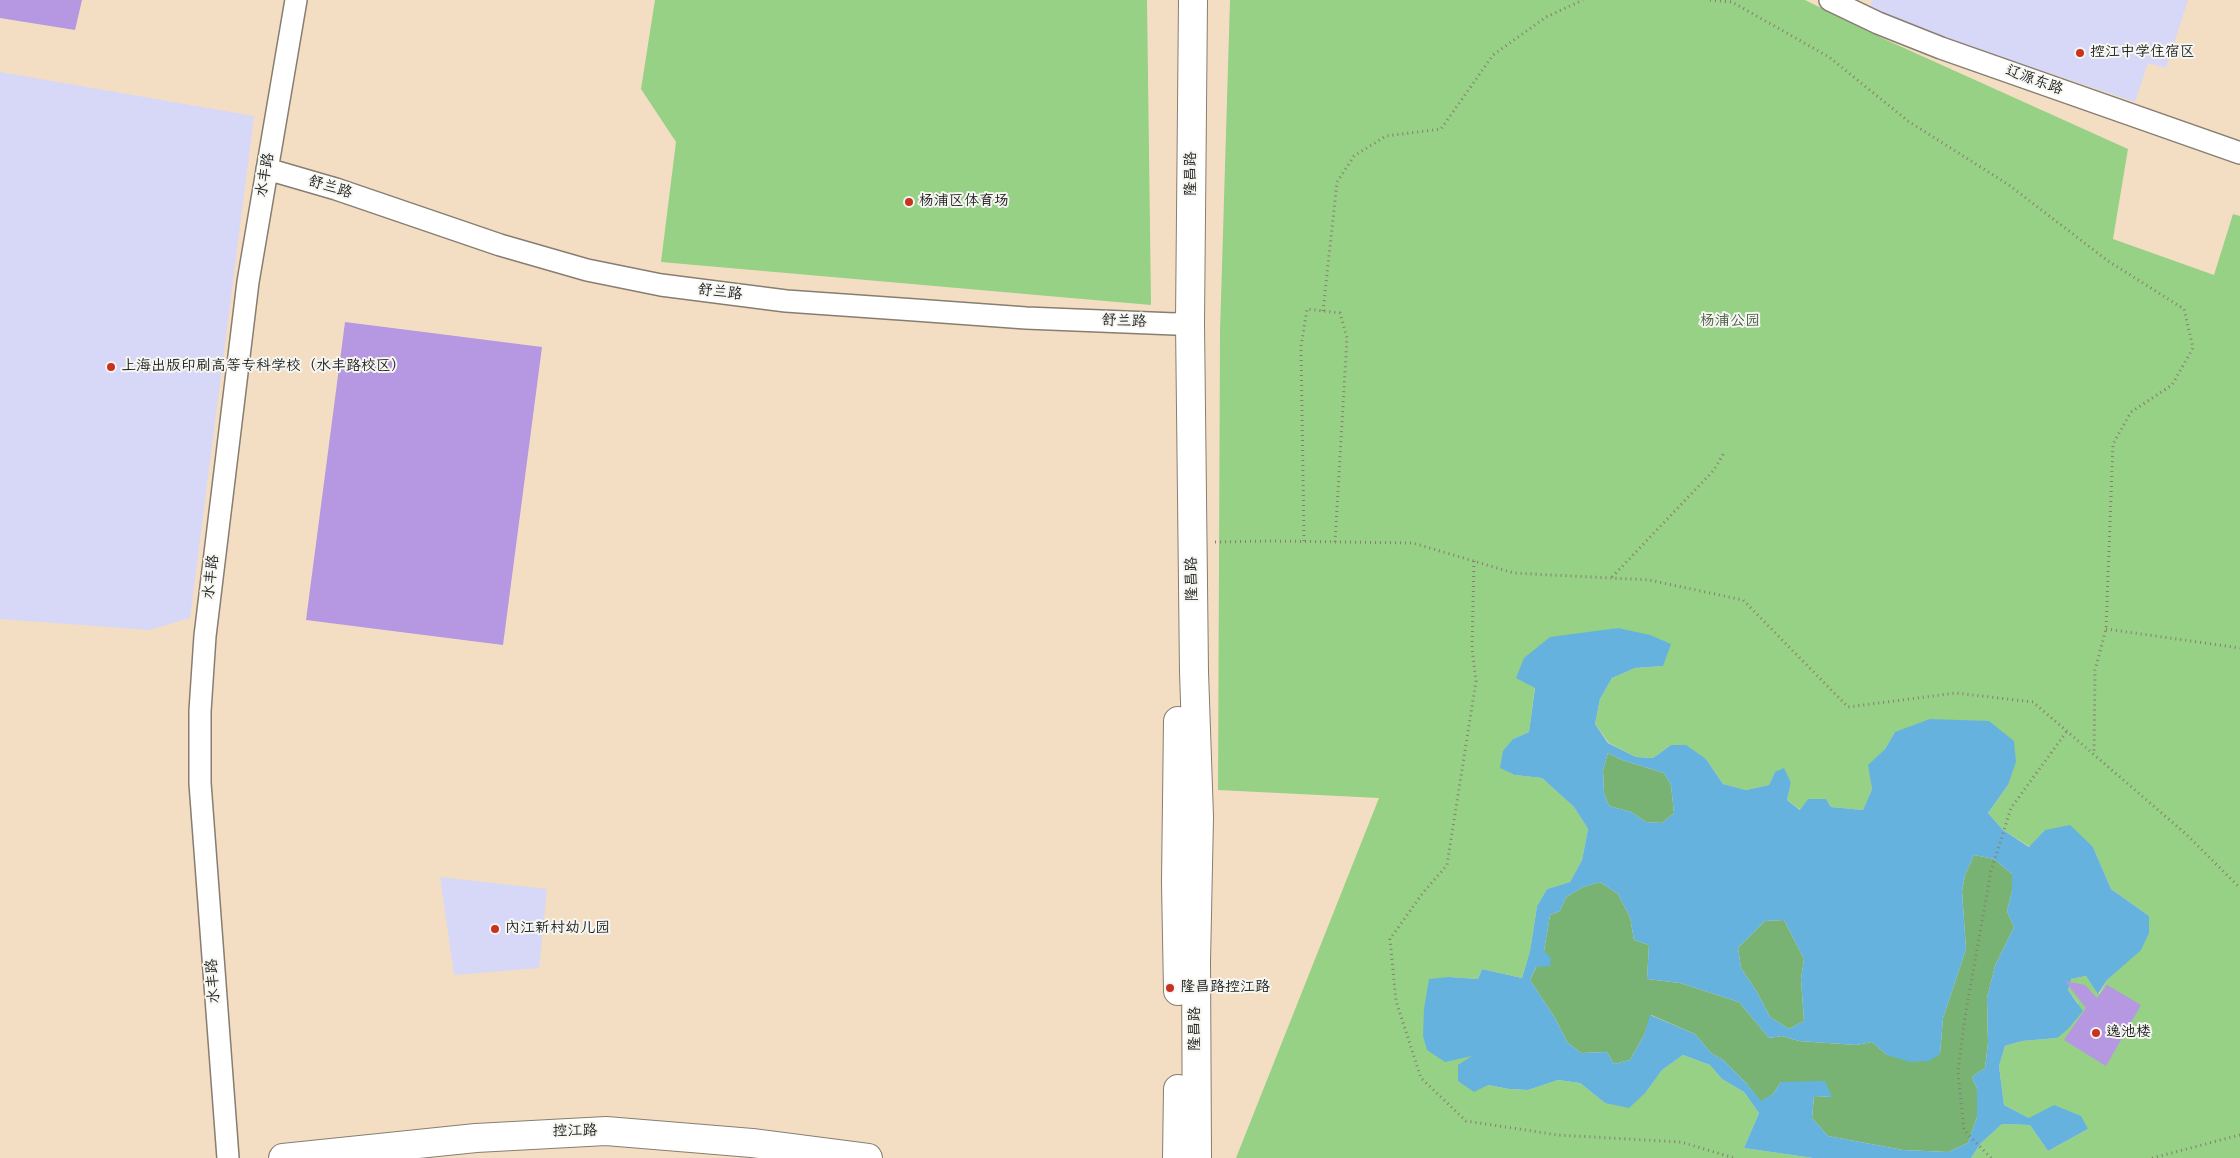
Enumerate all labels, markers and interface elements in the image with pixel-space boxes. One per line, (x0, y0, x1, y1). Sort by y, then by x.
place label: 控江中学住宿区 (2090, 44, 2195, 62)
marker: 控江中学住宿区 (2074, 47, 2086, 59)
street label: 辽源东路 (2003, 62, 2065, 100)
street label: 水丰路 (253, 151, 279, 199)
street label: 隆昌路 (1183, 152, 1201, 196)
street label: 舒兰路 (306, 173, 354, 203)
place label: 杨浦区体育场 (919, 193, 1009, 211)
marker: 杨浦区体育场 (903, 196, 915, 208)
street label: 舒兰路 (697, 281, 743, 305)
street label: 舒兰路 (1101, 312, 1147, 332)
park label: 杨浦公园 (1700, 313, 1760, 331)
place label: 上海出版印刷高等专科学校（水丰路校区） (121, 358, 406, 376)
marker: 上海出版印刷高等专科学校（水丰路校区） (105, 361, 117, 373)
street label: 水丰路 (200, 554, 224, 600)
street label: 隆昌路 (1184, 556, 1202, 602)
place label: 内江新村幼儿园 (505, 920, 610, 938)
marker: 内江新村幼儿园 (489, 923, 501, 935)
street label: 水丰路 (203, 958, 225, 1004)
place label: 隆昌路控江路 (1180, 979, 1270, 997)
marker: 隆昌路控江路 (1164, 982, 1176, 994)
street label: 隆昌路 (1187, 1007, 1205, 1051)
place label: 逸池楼 (2106, 1024, 2151, 1042)
marker: 逸池楼 (2090, 1027, 2102, 1039)
street label: 控江路 (552, 1123, 598, 1141)

